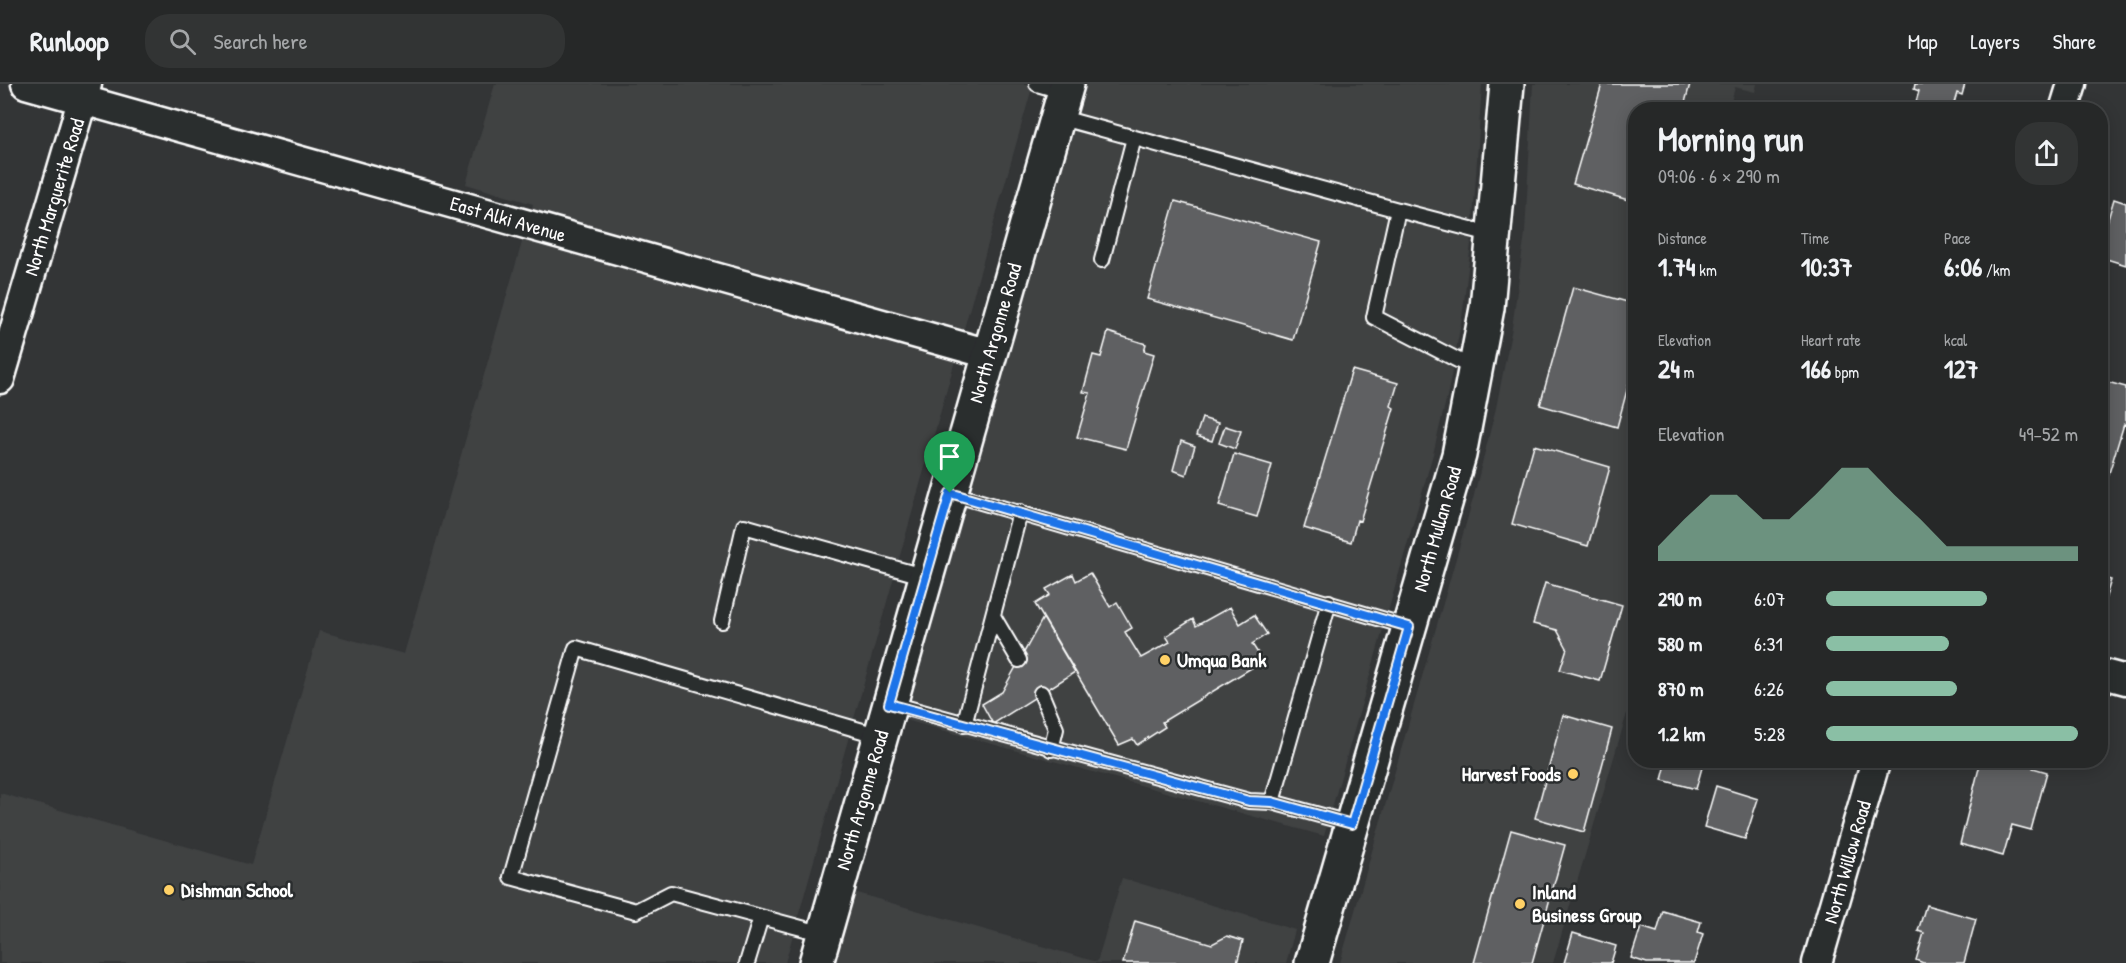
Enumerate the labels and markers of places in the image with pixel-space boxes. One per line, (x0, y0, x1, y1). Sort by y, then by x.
pin (924, 431, 975, 493)
place label: Umqua Bank (1177, 646, 1267, 674)
marker: Umqua Bank (1158, 653, 1172, 667)
place label: Harvest Foods (1462, 760, 1561, 787)
marker: Harvest Foods (1566, 767, 1580, 781)
place label: Dishman School (181, 876, 294, 903)
place label: Inland Business Group (1532, 878, 1642, 929)
marker: Dishman School (162, 883, 176, 897)
marker: Inland Business Group (1513, 897, 1527, 911)

